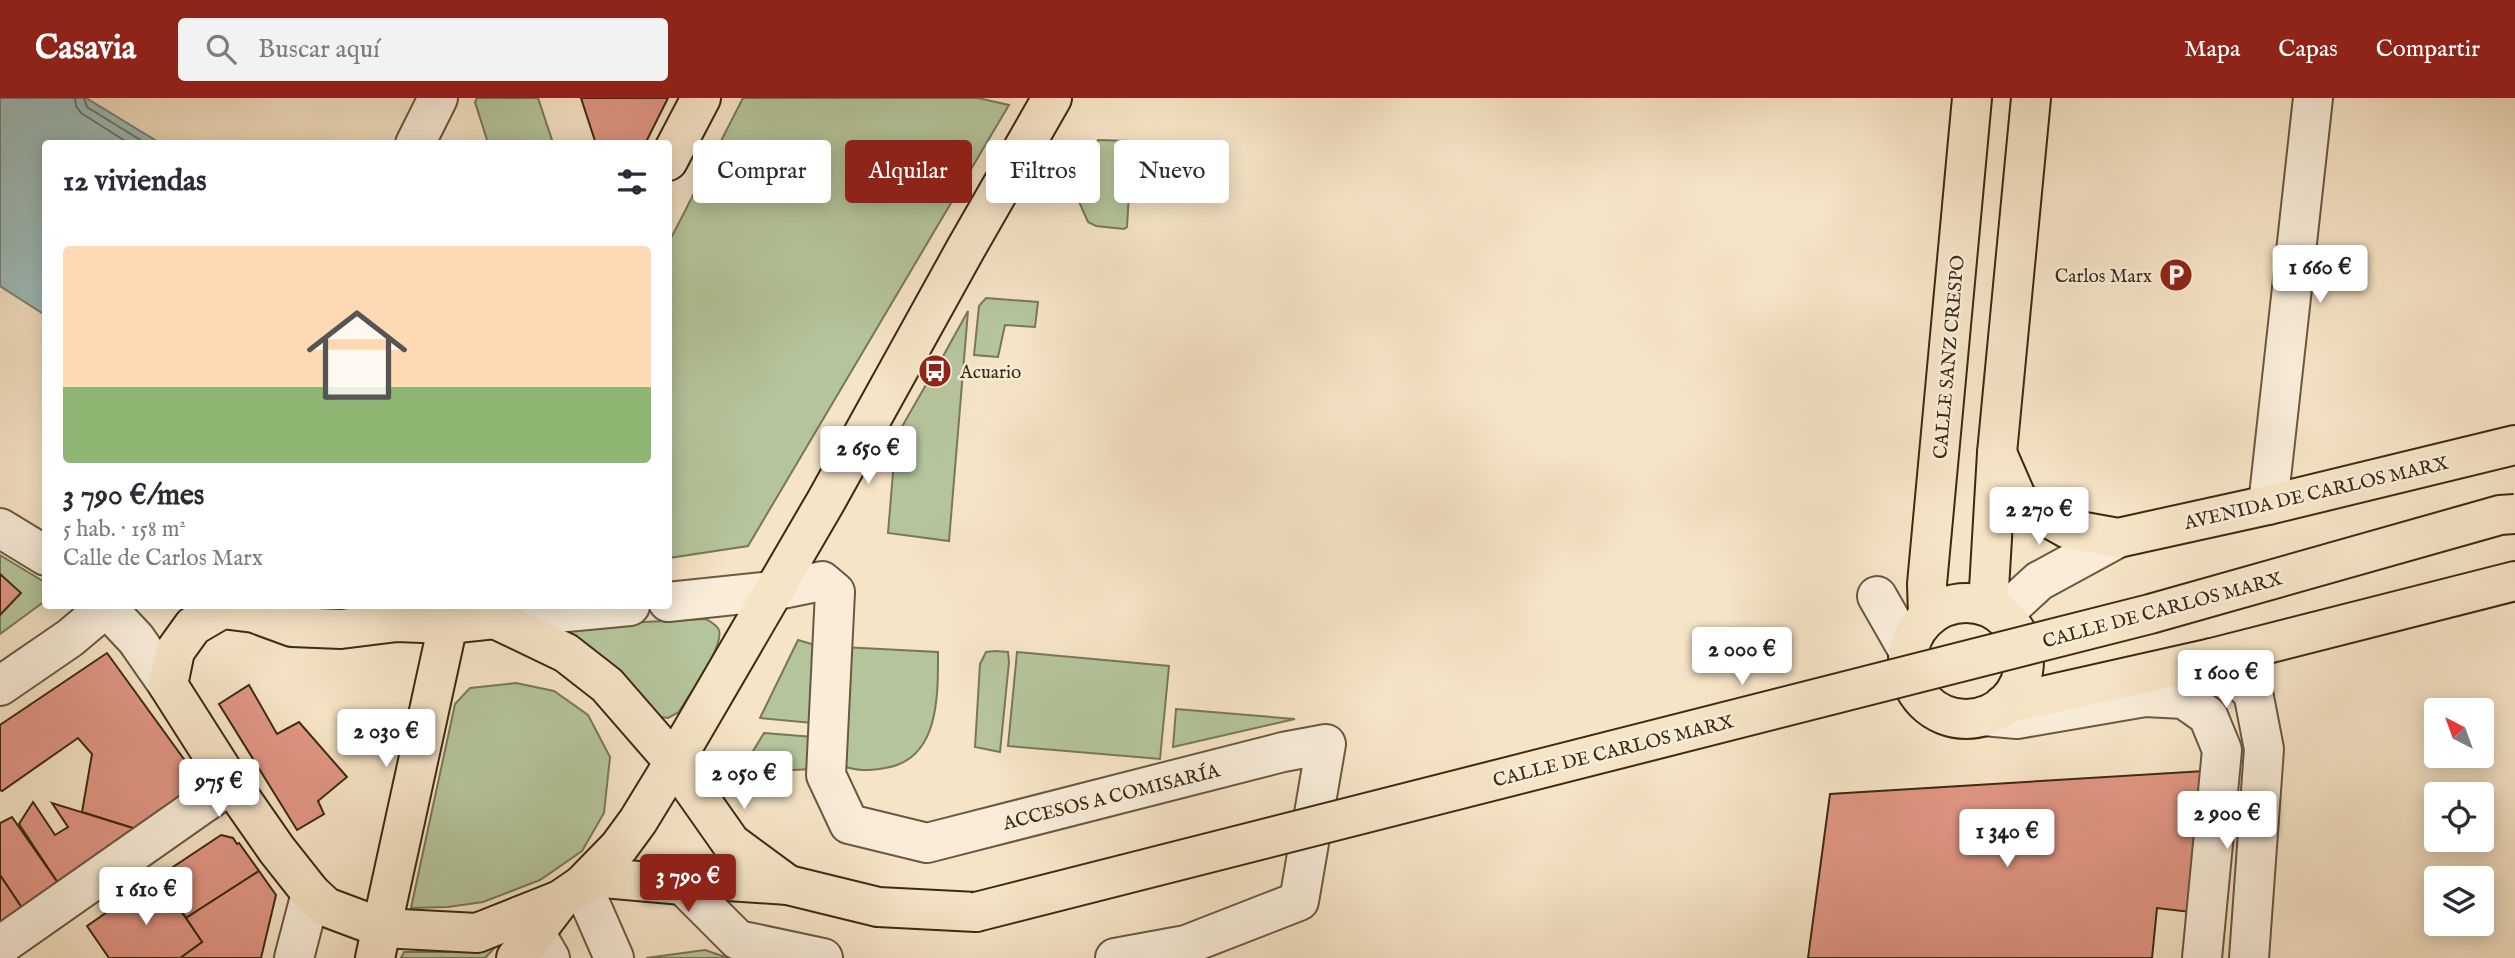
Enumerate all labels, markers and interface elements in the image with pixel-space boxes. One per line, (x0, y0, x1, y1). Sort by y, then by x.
search box (178, 18, 668, 81)
text: Casavia (35, 28, 136, 70)
icon: search (202, 30, 240, 68)
text: Buscar aquí (258, 33, 380, 66)
text: Mapa (2184, 34, 2240, 65)
text: Capas (2278, 34, 2338, 65)
text: Compartir (2376, 34, 2480, 65)
chip: Comprar (693, 140, 831, 203)
chip: Alquilar (845, 140, 972, 203)
chip: Filtros (986, 140, 1100, 203)
chip: Nuevo (1114, 140, 1229, 203)
text: 12 viviendas (63, 163, 206, 201)
icon: filters (613, 163, 651, 201)
pin: 1 660 € (2255, 246, 2385, 305)
text: 1 660 € (2289, 253, 2351, 282)
street label: CALLE SANZ CRESPO (1929, 254, 1971, 460)
parking icon: Carlos Marx (2157, 256, 2195, 294)
place label: Carlos Marx (2055, 265, 2152, 289)
icon: home (294, 292, 420, 418)
bus stop icon: Acuario (916, 352, 954, 390)
place label: Acuario (959, 361, 1021, 385)
pin: 2 650 € (803, 426, 933, 486)
text: 2 650 € (836, 434, 900, 463)
street label: AVENIDA DE CARLOS MARX (2181, 452, 2452, 536)
text: 3 790 €/mes (63, 477, 204, 515)
pin: 2 270 € (1974, 488, 2104, 547)
text: 2 270 € (2006, 495, 2072, 524)
text: 5 hab. · 158 m² (63, 515, 186, 544)
text: Calle de Carlos Marx (63, 544, 263, 573)
street label: CALLE DE CARLOS MARX (2040, 567, 2286, 655)
pin: 2 000 € (1677, 628, 1807, 687)
text: 2 000 € (1708, 635, 1776, 664)
pin: 1 600 € (2161, 650, 2291, 710)
text: 1 600 € (2194, 658, 2258, 687)
north arrow (2424, 698, 2494, 768)
map controls (2424, 698, 2494, 936)
pin: 2 030 € (321, 710, 451, 769)
street label: CALLE DE CARLOS MARX (1491, 710, 1737, 793)
text: 2 030 € (353, 717, 419, 746)
pin: 2 050 € (679, 752, 809, 811)
street label: ACCESOS A COMISARÍA (999, 758, 1223, 837)
text: 2 050 € (711, 759, 777, 788)
pin: 975 € (170, 760, 268, 819)
text: 975 € (195, 767, 243, 796)
button: locate (2424, 782, 2494, 852)
pin: 2 900 € (2162, 792, 2292, 851)
text: 2 900 € (2194, 799, 2260, 828)
pin: 1 340 € (1942, 810, 2072, 869)
text: 1 340 € (1975, 817, 2039, 846)
pin: 3 790 € (623, 854, 753, 914)
text: 3 790 € (656, 862, 720, 891)
button: layers (2424, 866, 2494, 936)
pin: 1 610 € (81, 868, 211, 927)
text: 1 610 € (115, 875, 177, 904)

